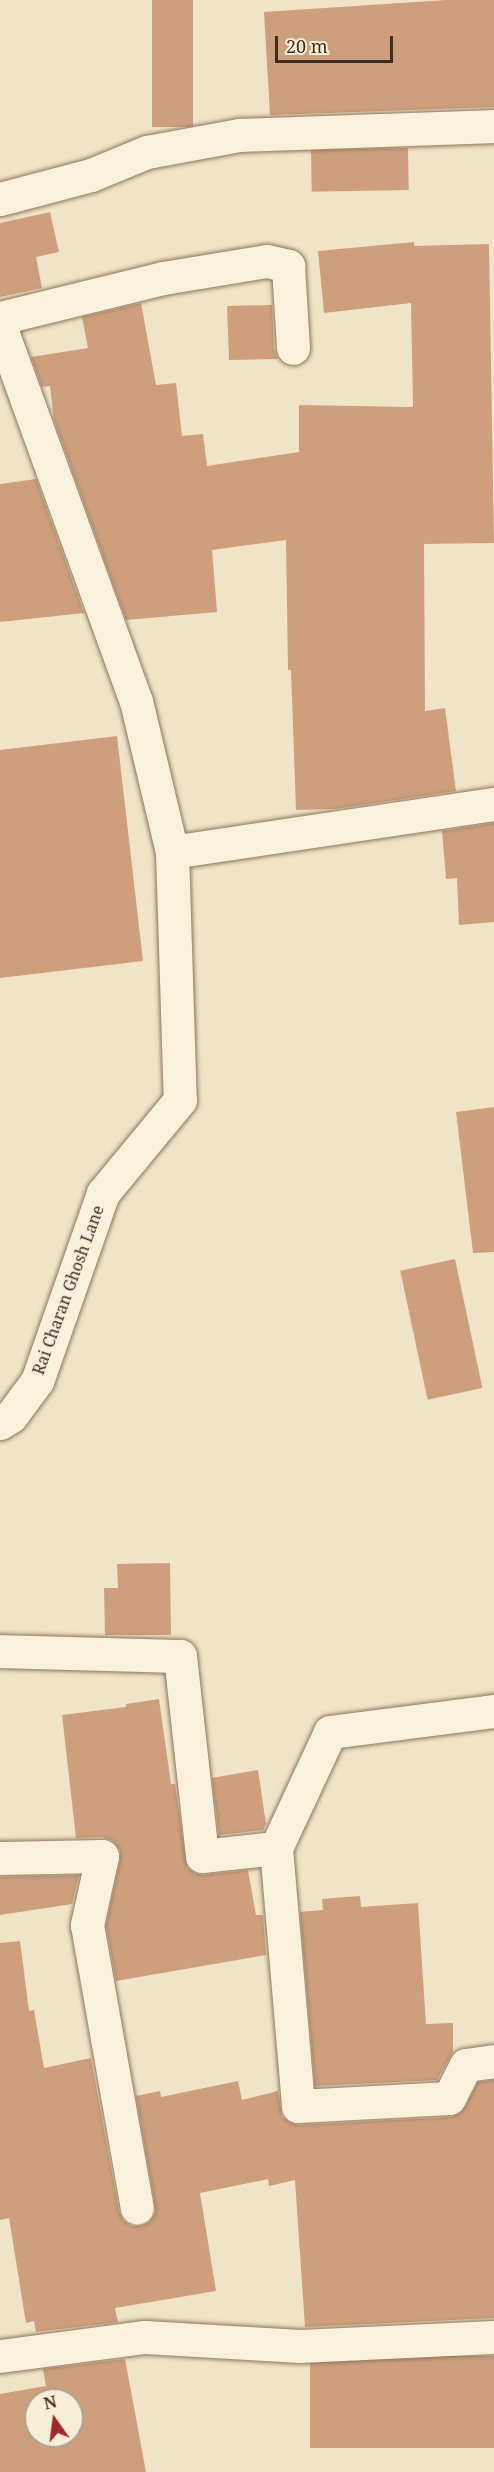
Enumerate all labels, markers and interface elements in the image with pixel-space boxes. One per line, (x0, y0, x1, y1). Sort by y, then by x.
scale bar (278, 24, 396, 62)
text: 20 m (286, 34, 328, 58)
street label: Rai Charan Ghosh Lane (28, 1203, 108, 1377)
north arrow (24, 2388, 84, 2448)
text: N (41, 2390, 59, 2415)

